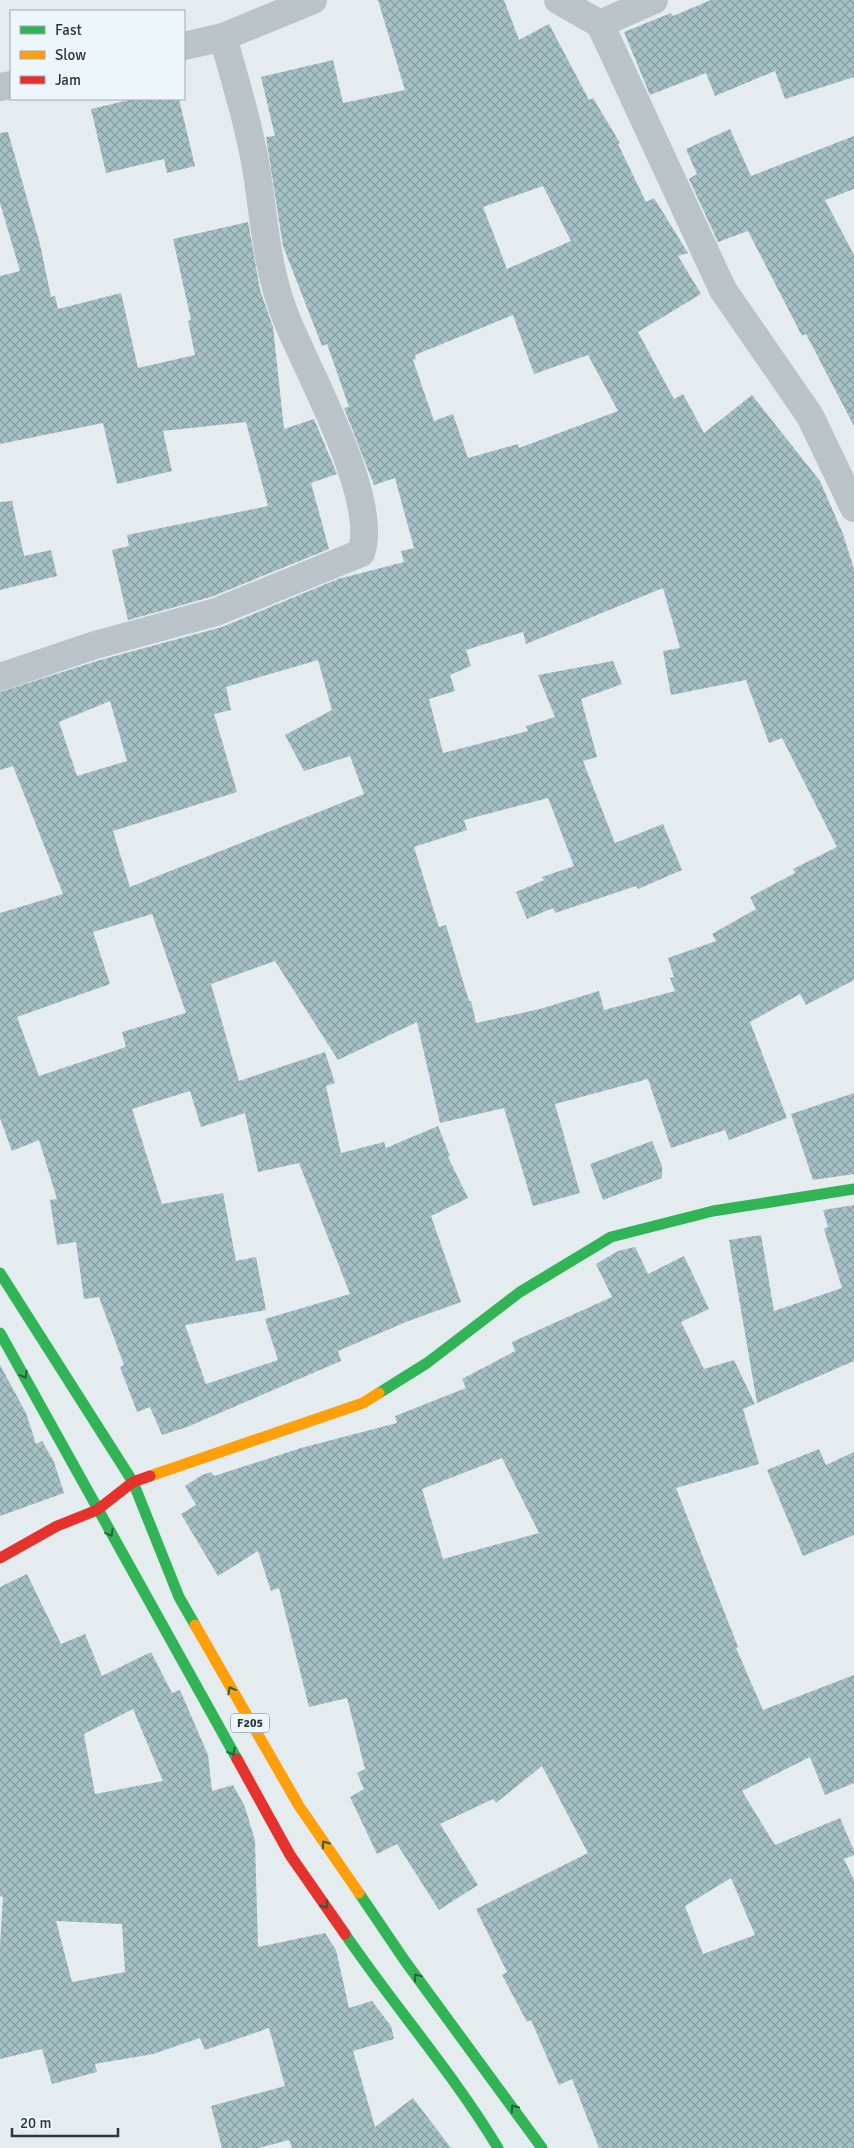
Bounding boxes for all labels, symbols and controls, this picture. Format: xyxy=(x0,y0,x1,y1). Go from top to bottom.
legend xyxy=(10,10,185,100)
text: Fast xyxy=(55,21,82,39)
text: Slow xyxy=(55,46,86,64)
text: Jam xyxy=(55,71,81,89)
one-way arrow xyxy=(17,1370,27,1379)
one-way arrow xyxy=(103,1528,113,1537)
one-way arrow xyxy=(228,1686,238,1695)
road number: F205 xyxy=(231,1714,269,1732)
one-way arrow xyxy=(225,1746,235,1755)
one-way arrow xyxy=(322,1840,331,1850)
one-way arrow xyxy=(319,1900,328,1909)
one-way arrow xyxy=(415,1974,423,1983)
one-way arrow xyxy=(511,2104,520,2114)
scale bar xyxy=(12,2106,119,2138)
text: 20 m xyxy=(20,2114,51,2132)

